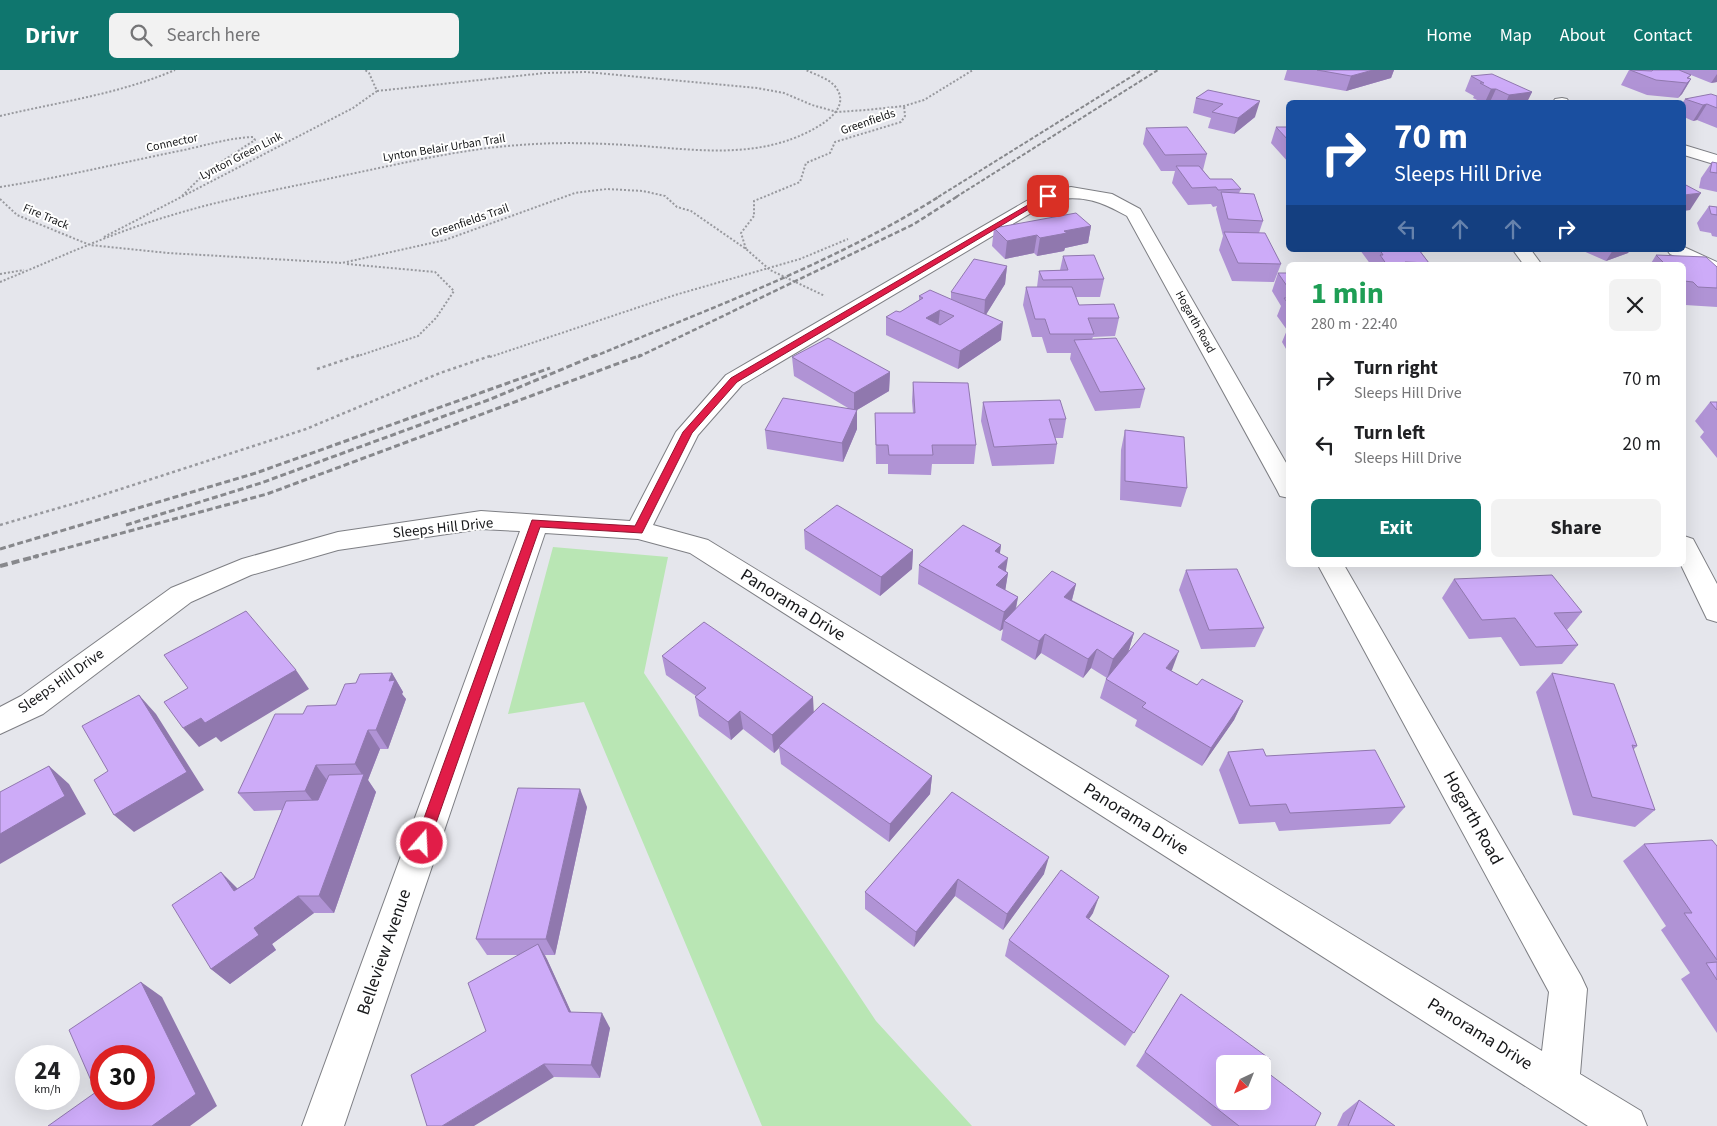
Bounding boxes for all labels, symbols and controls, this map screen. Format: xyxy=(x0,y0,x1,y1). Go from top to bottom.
search box xyxy=(109,13,459,58)
text: Drivr xyxy=(25,18,79,53)
icon: search xyxy=(127,21,155,49)
text: Search here xyxy=(167,22,260,49)
text: Home xyxy=(1426,23,1472,48)
text: Map xyxy=(1500,23,1532,48)
text: About xyxy=(1560,23,1605,48)
text: Contact xyxy=(1633,23,1692,48)
street label: Greenfields xyxy=(838,105,898,139)
text: 70 m xyxy=(1394,112,1468,162)
icon: right xyxy=(1311,120,1376,185)
street label: Lynton Green Link xyxy=(197,128,285,184)
street label: Connector xyxy=(145,129,200,157)
street label: Lynton Belair Urban Trail xyxy=(382,130,506,166)
text: Sleeps Hill Drive xyxy=(1394,158,1542,190)
pin xyxy=(1027,175,1069,217)
icon: arrive xyxy=(1034,182,1062,210)
street label: Fire Track xyxy=(20,200,72,234)
street label: Greenfields Trail xyxy=(429,200,511,242)
icon: left xyxy=(1393,215,1421,243)
icon: ahead xyxy=(1446,215,1474,243)
icon: ahead xyxy=(1499,215,1527,243)
icon: right xyxy=(1552,215,1580,243)
text: 1 min xyxy=(1311,272,1384,315)
button: close xyxy=(1609,279,1661,331)
street label: Hogarth Road xyxy=(1171,288,1219,356)
text: 280 m · 22:40 xyxy=(1311,313,1398,335)
text: Turn right xyxy=(1354,355,1438,382)
icon: right xyxy=(1311,366,1339,394)
text: 70 m xyxy=(1623,366,1661,393)
text: Sleeps Hill Drive xyxy=(1354,382,1462,404)
text: Turn left xyxy=(1354,420,1425,447)
icon: left xyxy=(1311,431,1339,459)
text: 20 m xyxy=(1623,431,1661,458)
text: Sleeps Hill Drive xyxy=(1354,447,1462,469)
button: Exit xyxy=(1311,499,1481,557)
button: Share xyxy=(1491,499,1661,557)
street label: Sleeps Hill Drive xyxy=(392,512,494,544)
street label: Panorama Drive xyxy=(736,563,850,647)
street label: Sleeps Hill Drive xyxy=(14,643,108,719)
street label: Hogarth Road xyxy=(1437,767,1509,869)
street label: Panorama Drive xyxy=(1079,777,1193,861)
position arrow xyxy=(395,816,447,868)
street label: Belleview Avenue xyxy=(351,886,417,1018)
street label: Panorama Drive xyxy=(1423,992,1537,1076)
speed limit sign: 30 xyxy=(90,1045,155,1110)
text: 24 xyxy=(34,1053,61,1089)
north arrow xyxy=(1216,1055,1271,1110)
map controls xyxy=(1216,1055,1271,1110)
text: km/h xyxy=(34,1081,61,1098)

